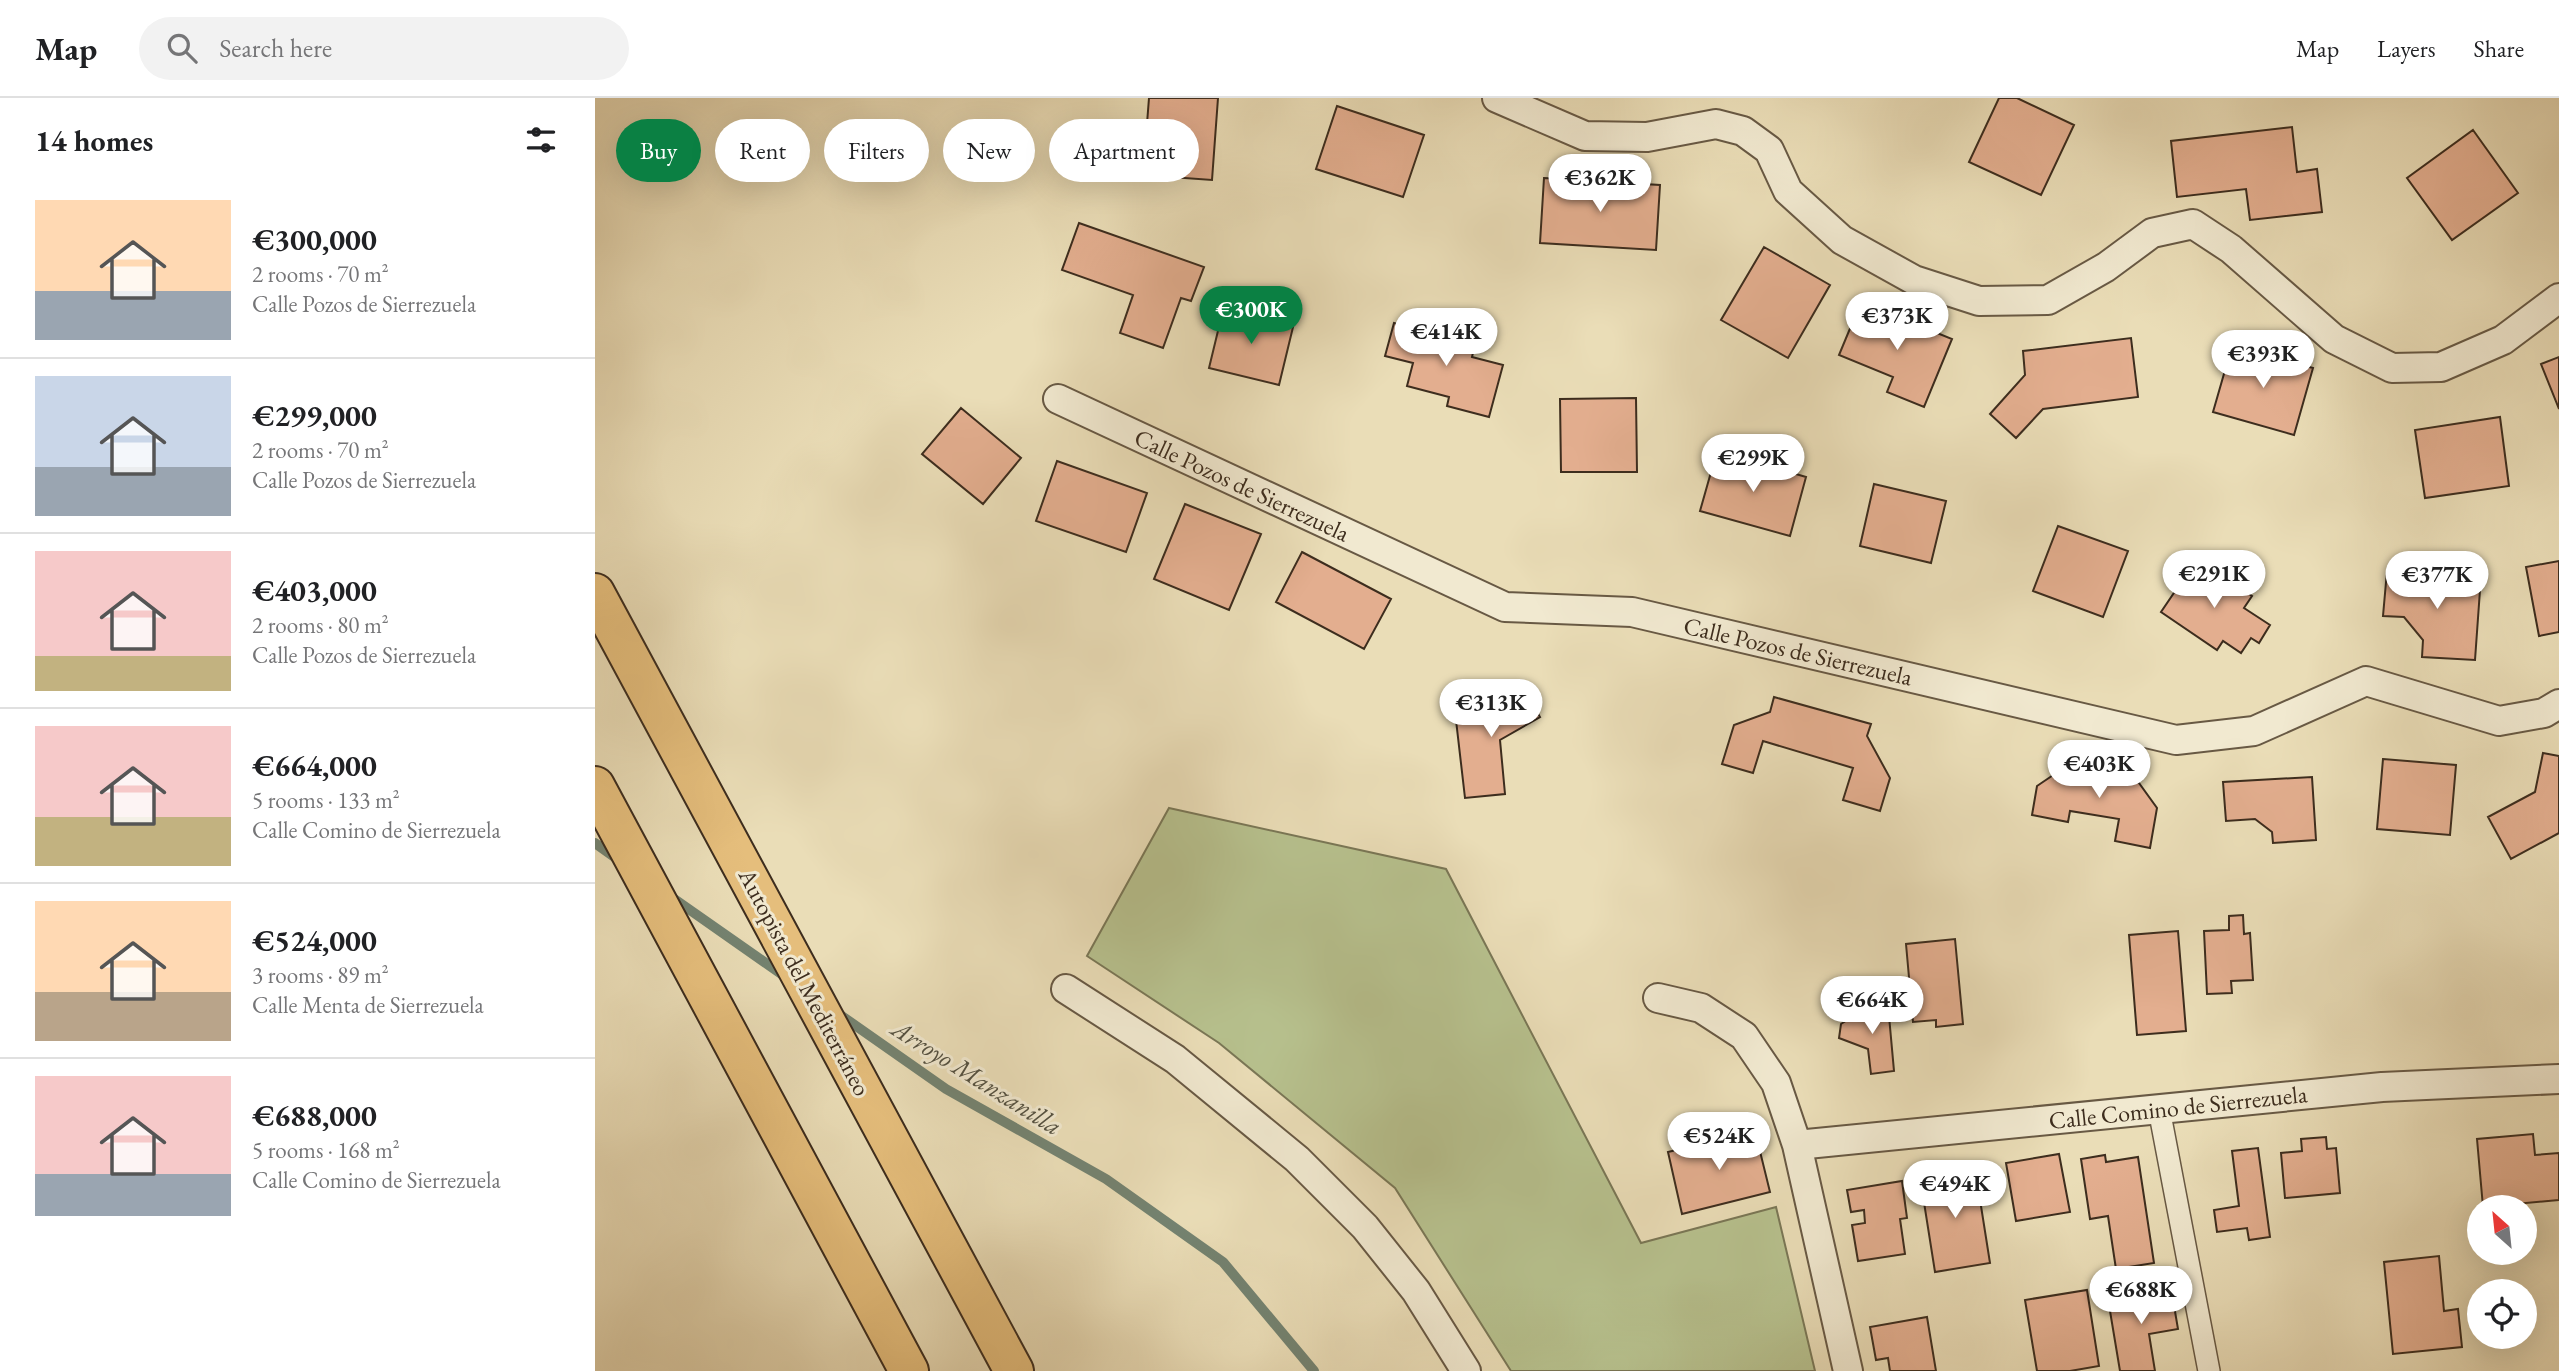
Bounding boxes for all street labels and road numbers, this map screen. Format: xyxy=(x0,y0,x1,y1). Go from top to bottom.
street label: Calle Pozos de Sierrezuela xyxy=(1129,422,1355,549)
street label: Calle Pozos de Sierrezuela xyxy=(1681,610,1916,692)
street label: Autopista del Mediterráneo xyxy=(731,862,878,1101)
street label: Calle Comino de Sierrezuela xyxy=(2047,1078,2309,1136)

